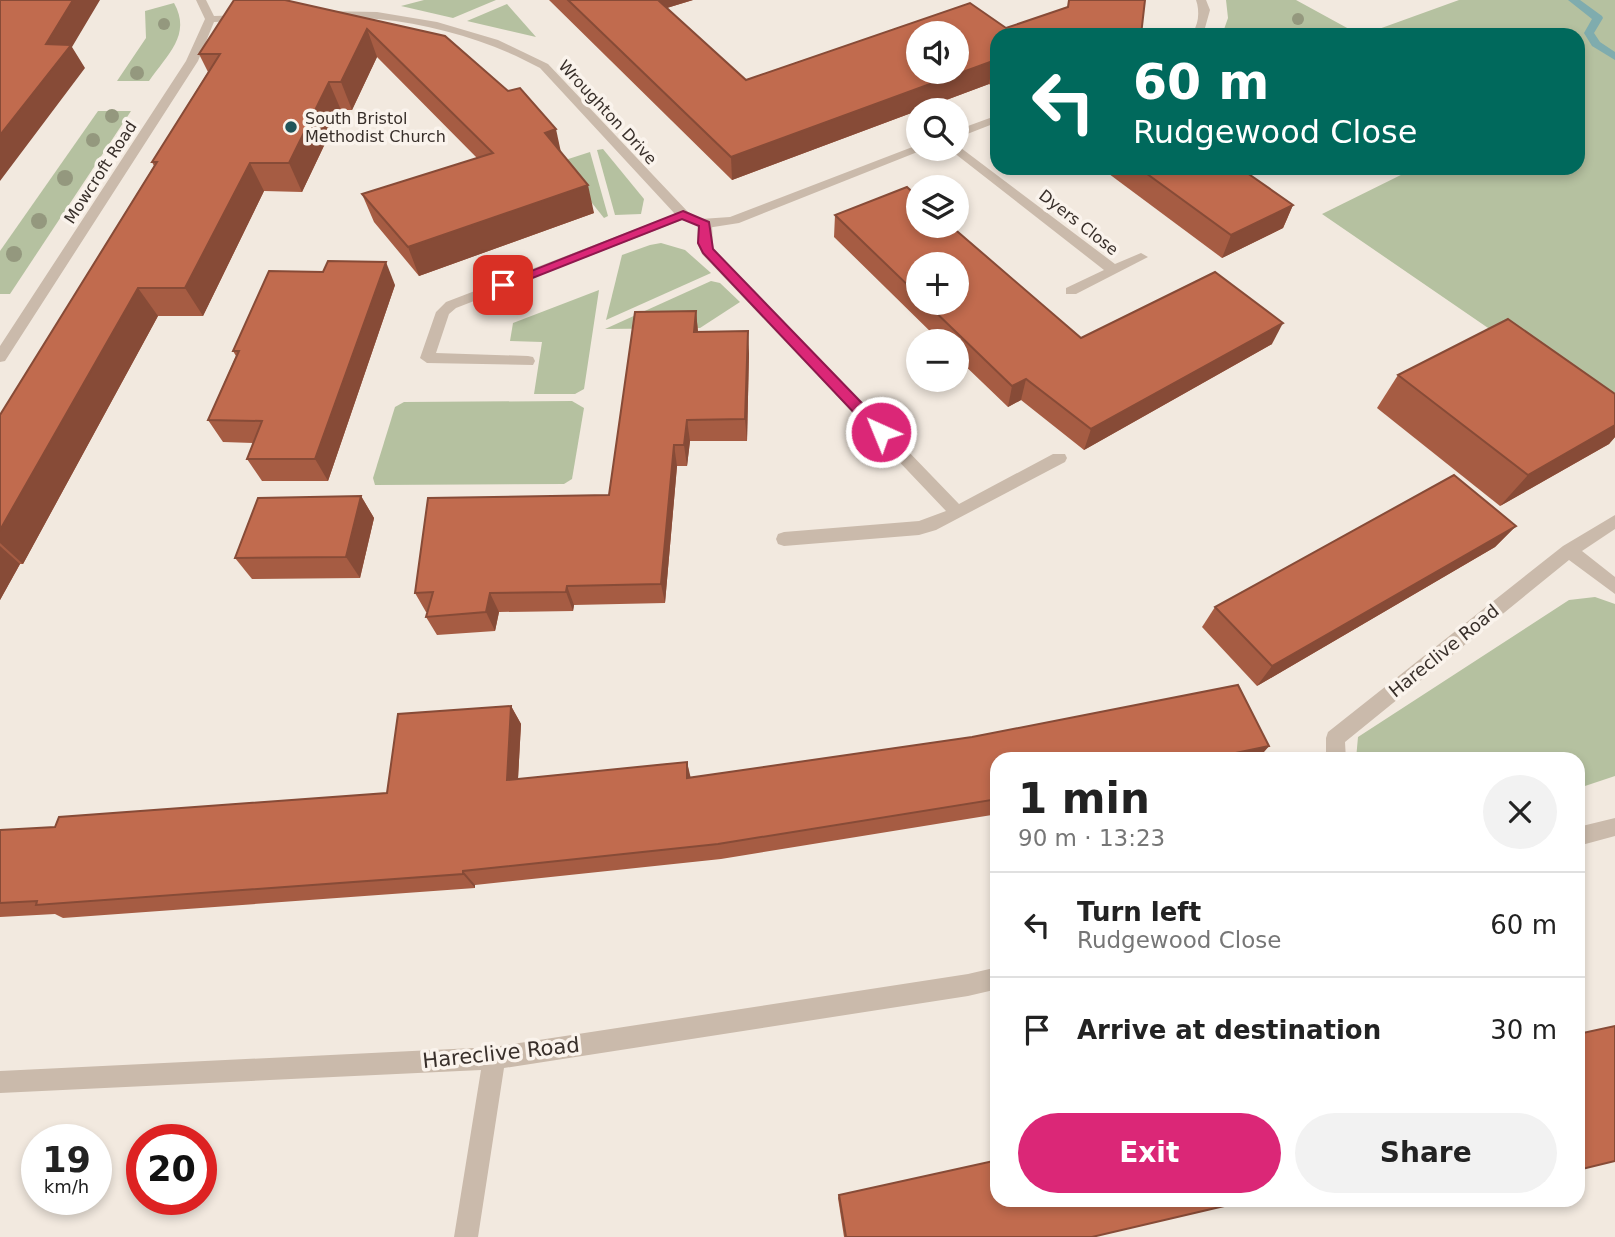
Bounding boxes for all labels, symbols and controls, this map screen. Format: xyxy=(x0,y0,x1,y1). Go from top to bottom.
map controls xyxy=(906,21,969,392)
button: sound xyxy=(906,21,969,84)
text: 60 m xyxy=(1133,54,1269,111)
street label: Wroughton Drive xyxy=(554,56,661,168)
icon: left xyxy=(1018,56,1109,147)
button: search xyxy=(906,98,969,161)
place label: South Bristol Methodist Church xyxy=(305,109,446,146)
text: Rudgewood Close xyxy=(1133,113,1417,151)
street label: Mowcroft Road xyxy=(60,117,141,227)
marker: South Bristol Methodist Church xyxy=(283,119,299,135)
button: layers xyxy=(906,175,969,238)
street label: Dyers Close xyxy=(1035,186,1122,259)
button: + xyxy=(906,252,969,315)
pin xyxy=(473,255,533,315)
icon: arrive xyxy=(484,266,522,304)
button: − xyxy=(906,329,969,392)
position arrow xyxy=(844,395,918,469)
street label: Hareclive Road xyxy=(1385,600,1503,701)
text: 1 min xyxy=(1018,774,1150,823)
button: close xyxy=(1483,775,1557,849)
text: 90 m · 13:23 xyxy=(1018,825,1165,851)
text: Turn left xyxy=(1077,897,1201,927)
icon: left xyxy=(1018,906,1056,944)
text: 60 m xyxy=(1490,910,1557,940)
text: Rudgewood Close xyxy=(1077,927,1281,953)
icon: arrive xyxy=(1018,1011,1056,1049)
text: Arrive at destination xyxy=(1077,1015,1381,1045)
text: 30 m xyxy=(1490,1015,1557,1045)
street label: Hareclive Road xyxy=(421,1033,581,1073)
button: Exit xyxy=(1018,1113,1281,1193)
button: Share xyxy=(1295,1113,1557,1193)
speed limit sign: 20 xyxy=(126,1124,217,1215)
text: 19 xyxy=(42,1140,91,1180)
text: km/h xyxy=(44,1176,89,1197)

